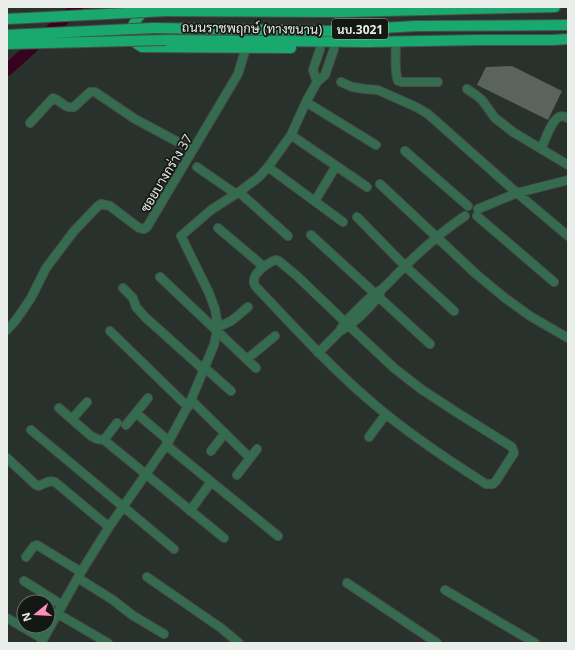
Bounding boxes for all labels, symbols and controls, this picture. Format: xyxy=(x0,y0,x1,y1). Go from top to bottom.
street label: ถนนราชพฤกษ์ (ทางขนาน) xyxy=(182,18,322,38)
road number: นบ.3021 xyxy=(332,19,388,39)
street label: ซอยบางกร่าง 37 xyxy=(136,131,196,215)
north arrow xyxy=(16,594,56,634)
text: N xyxy=(17,611,35,624)

